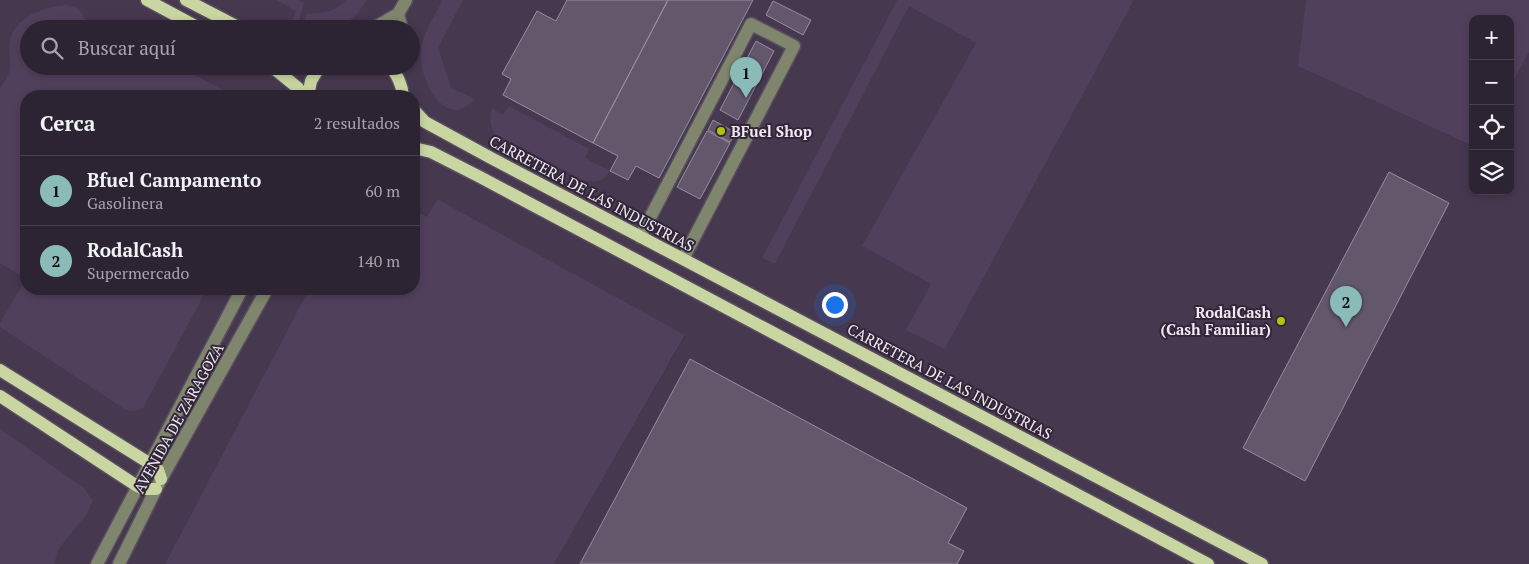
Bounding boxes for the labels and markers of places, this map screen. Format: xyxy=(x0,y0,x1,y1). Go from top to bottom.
pin: 1 xyxy=(730,57,762,98)
place label: BFuel Shop xyxy=(731,121,812,141)
marker: BFuel Shop xyxy=(715,125,727,137)
pin: 2 xyxy=(1330,286,1362,327)
place label: RodalCash (Cash Familiar) xyxy=(1161,302,1271,339)
marker: RodalCash (Cash Familiar) xyxy=(1275,315,1287,327)

